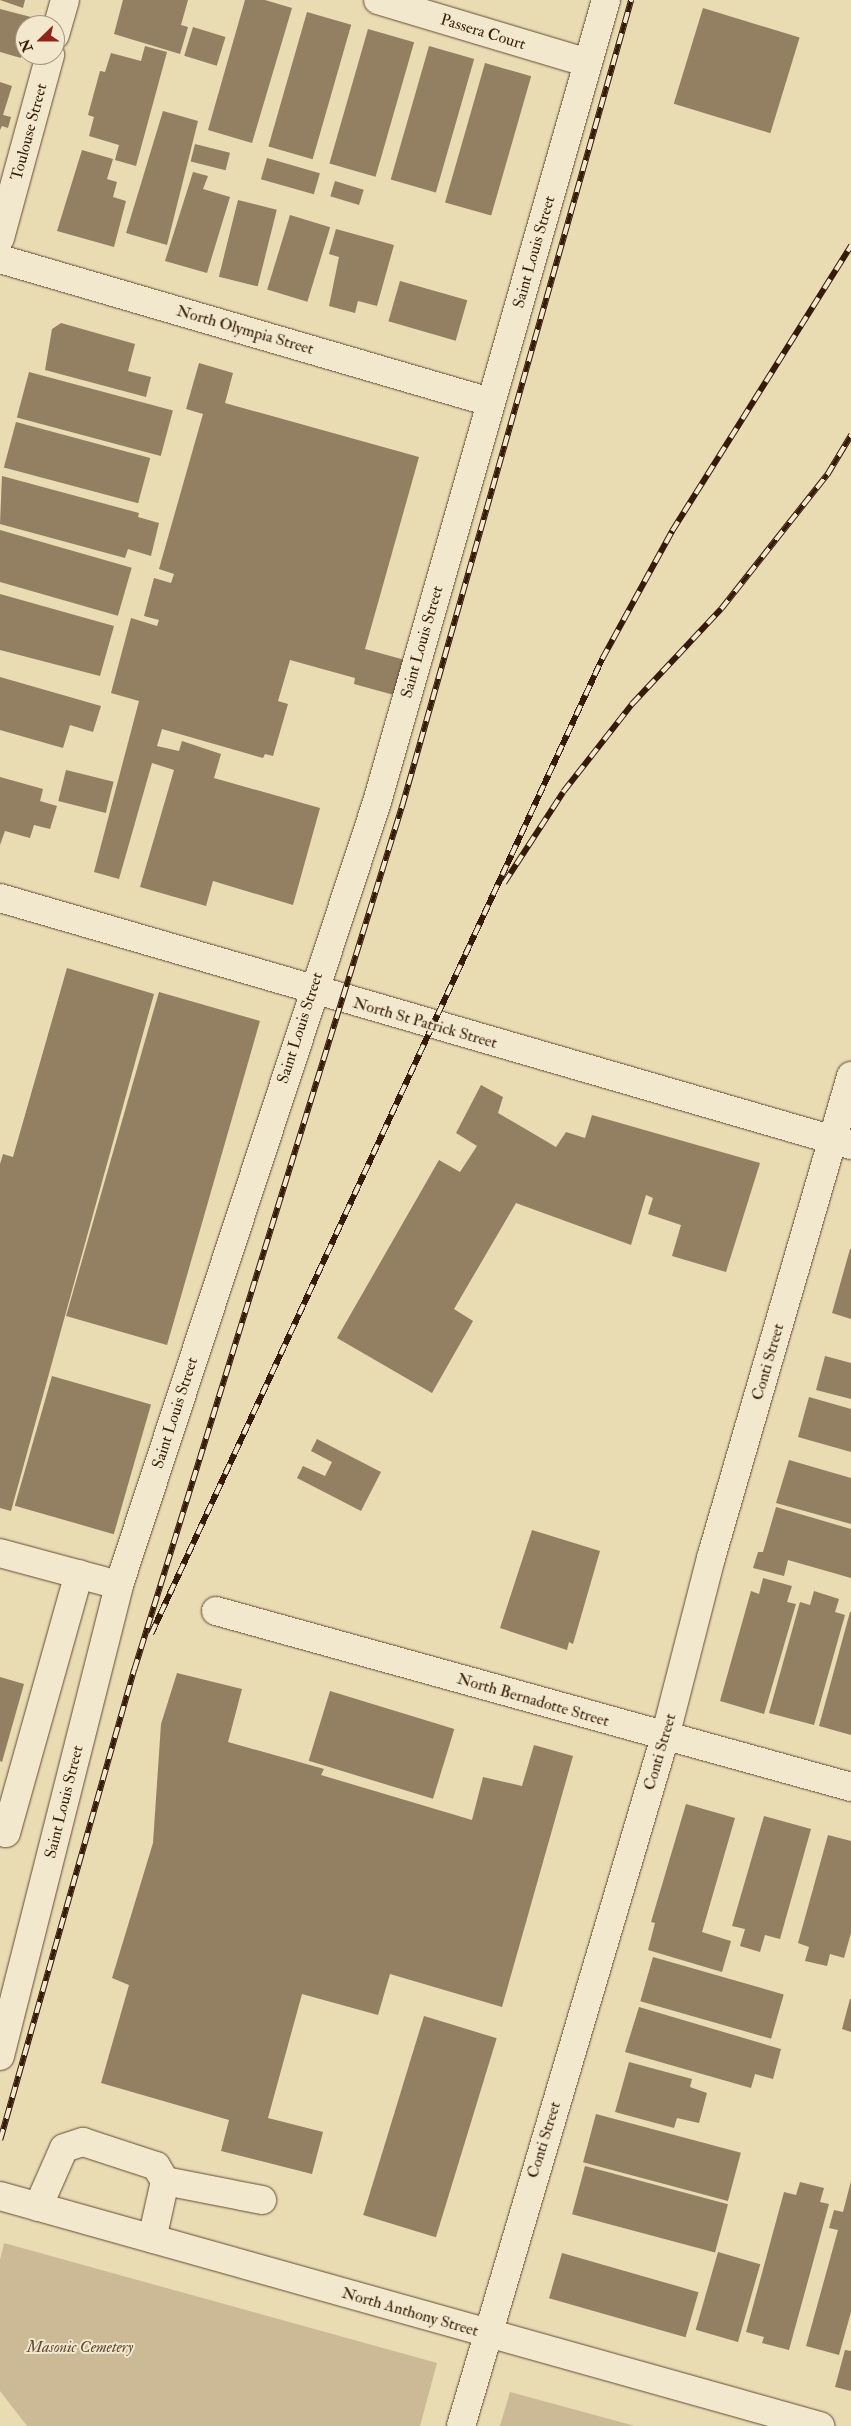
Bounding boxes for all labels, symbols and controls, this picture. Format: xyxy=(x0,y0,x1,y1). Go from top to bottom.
street label: Passera Court xyxy=(438,10,528,54)
north arrow xyxy=(15,15,65,65)
text: N xyxy=(16,36,37,54)
street label: Toulouse Street xyxy=(7,81,51,183)
street label: Saint Louis Street xyxy=(509,194,559,310)
street label: North Olympia Street xyxy=(174,301,316,359)
street label: Saint Louis Street xyxy=(397,584,447,700)
street label: Saint Louis Street xyxy=(273,970,327,1086)
street label: North St Patrick Street xyxy=(351,993,499,1053)
street label: Conti Street xyxy=(748,1321,788,1403)
street label: Saint Louis Street xyxy=(148,1355,202,1471)
street label: North Bernadotte Street xyxy=(455,1669,611,1731)
street label: Conti Street xyxy=(640,1711,680,1793)
street label: Saint Louis Street xyxy=(41,1744,87,1860)
street label: Conti Street xyxy=(523,2099,565,2181)
street label: North Anthony Street xyxy=(339,2283,481,2341)
park label: Masonic Cemetery xyxy=(27,2337,133,2357)

